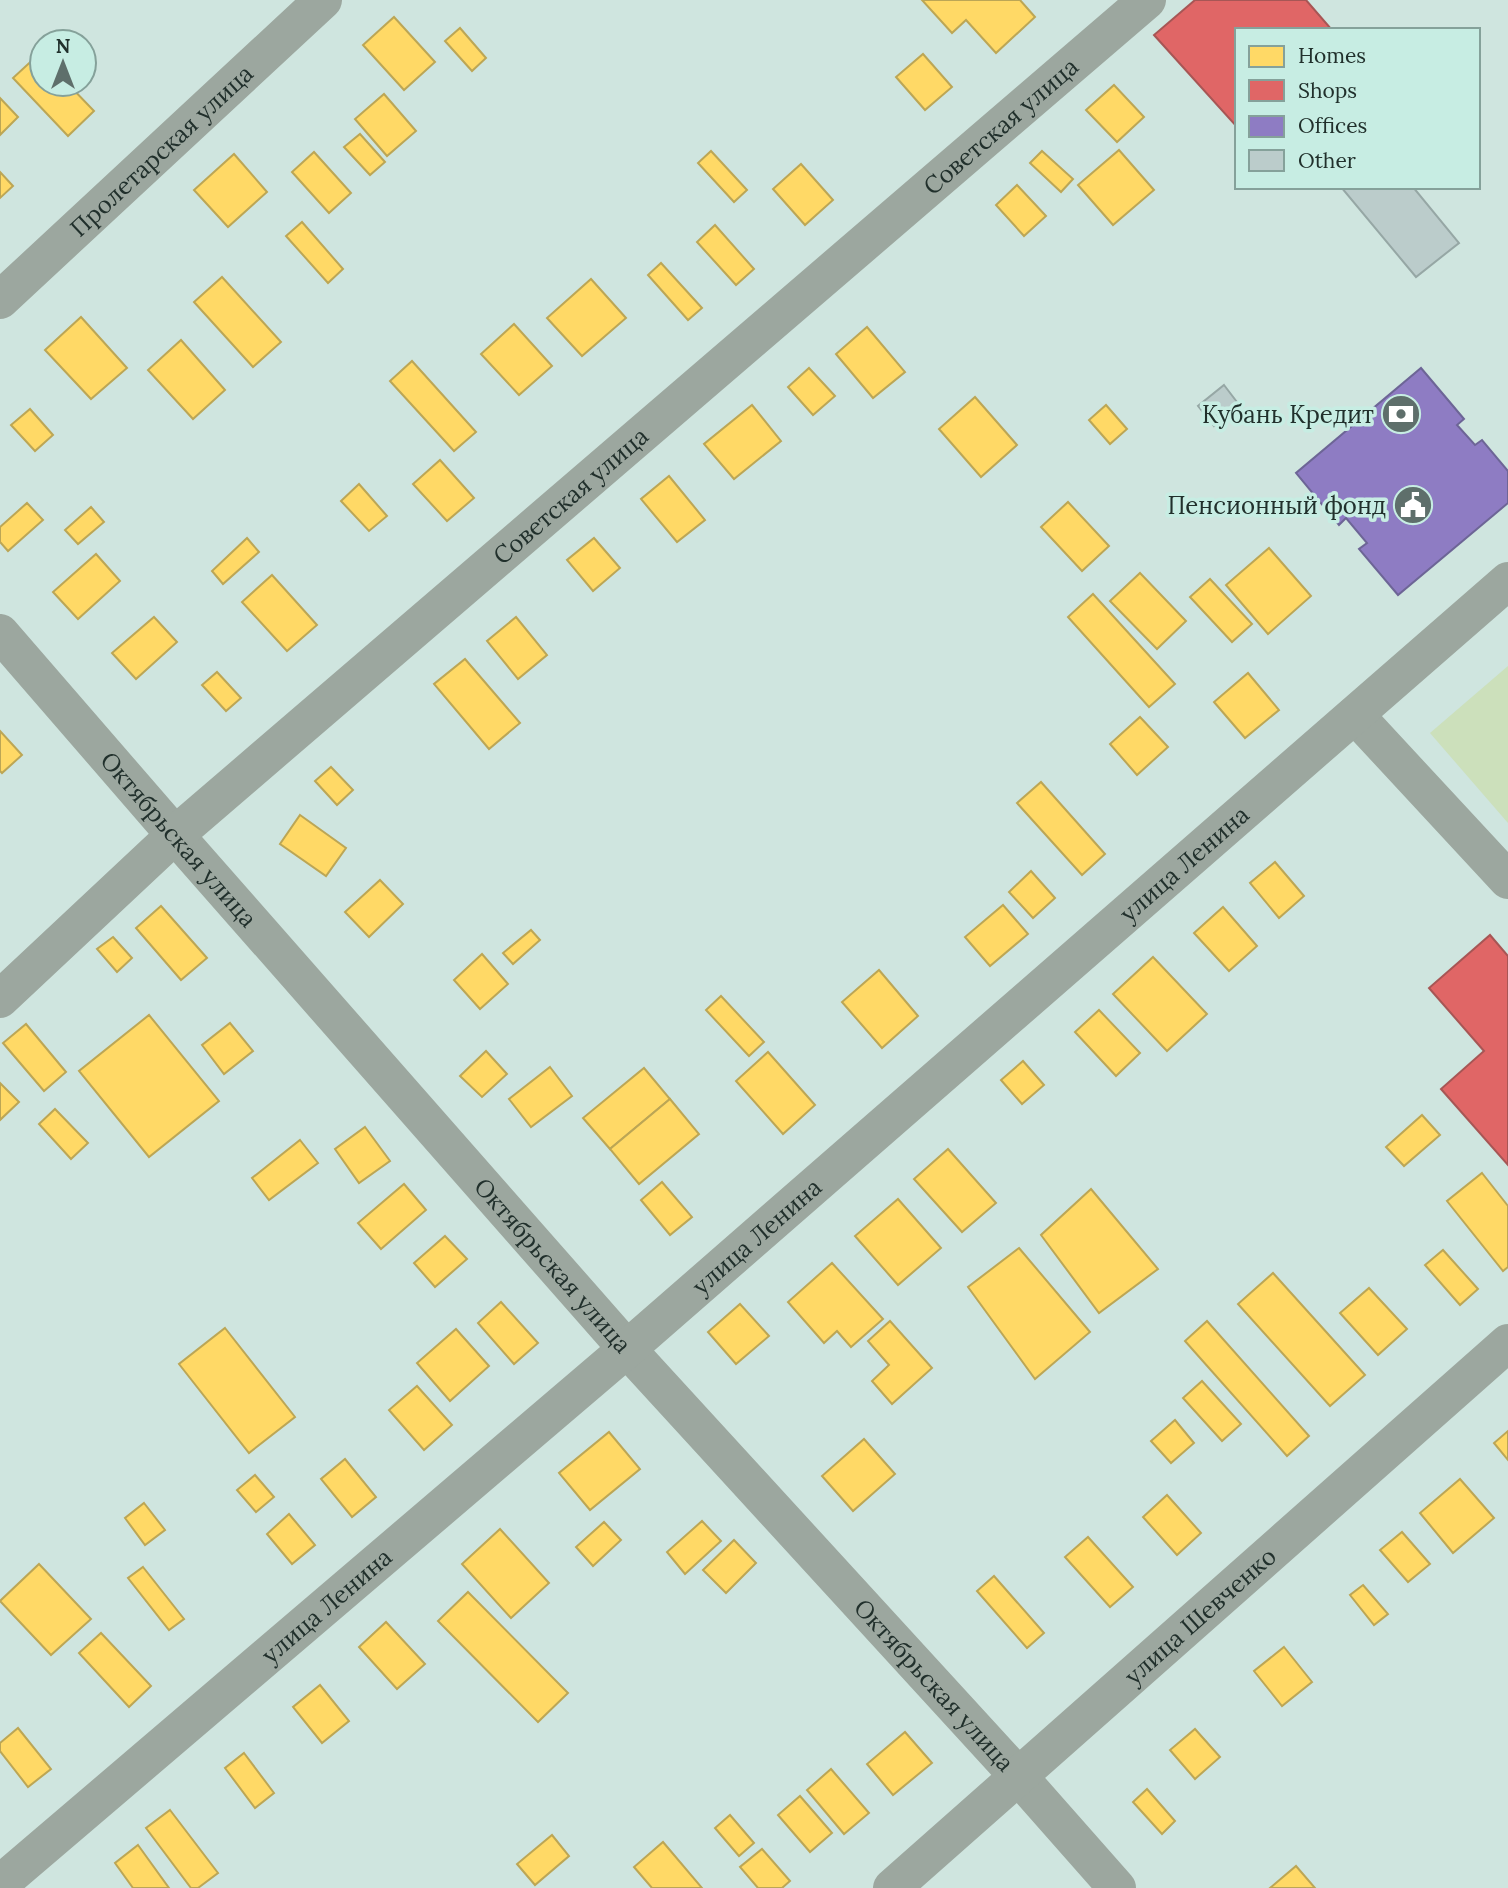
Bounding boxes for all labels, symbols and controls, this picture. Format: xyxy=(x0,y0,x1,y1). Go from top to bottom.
north arrow xyxy=(28,28,98,98)
legend xyxy=(1235,28,1480,189)
text: N xyxy=(56,34,71,58)
text: Homes xyxy=(1298,42,1366,69)
street label: Советская улица xyxy=(916,51,1084,201)
street label: Пролетарская улица xyxy=(63,58,259,243)
text: Shops xyxy=(1298,77,1357,104)
text: Offices xyxy=(1298,112,1367,139)
text: Other xyxy=(1298,147,1356,174)
bank icon: Кубань Кредит xyxy=(1380,393,1422,435)
place label: Кубань Кредит xyxy=(1202,399,1374,430)
street label: Советская улица xyxy=(486,420,654,571)
public building icon: Пенсионный фонд xyxy=(1392,484,1434,526)
place label: Пенсионный фонд xyxy=(1168,490,1386,521)
street label: Октябрьская улица xyxy=(94,745,264,933)
street label: улица Ленина xyxy=(1113,799,1255,928)
street label: Октябрьская улица xyxy=(468,1171,638,1359)
street label: улица Ленина xyxy=(685,1171,828,1301)
street label: улица Шевченко xyxy=(1117,1540,1282,1691)
street label: улица Ленина xyxy=(255,1541,398,1670)
street label: Октябрьская улица xyxy=(848,1592,1021,1777)

